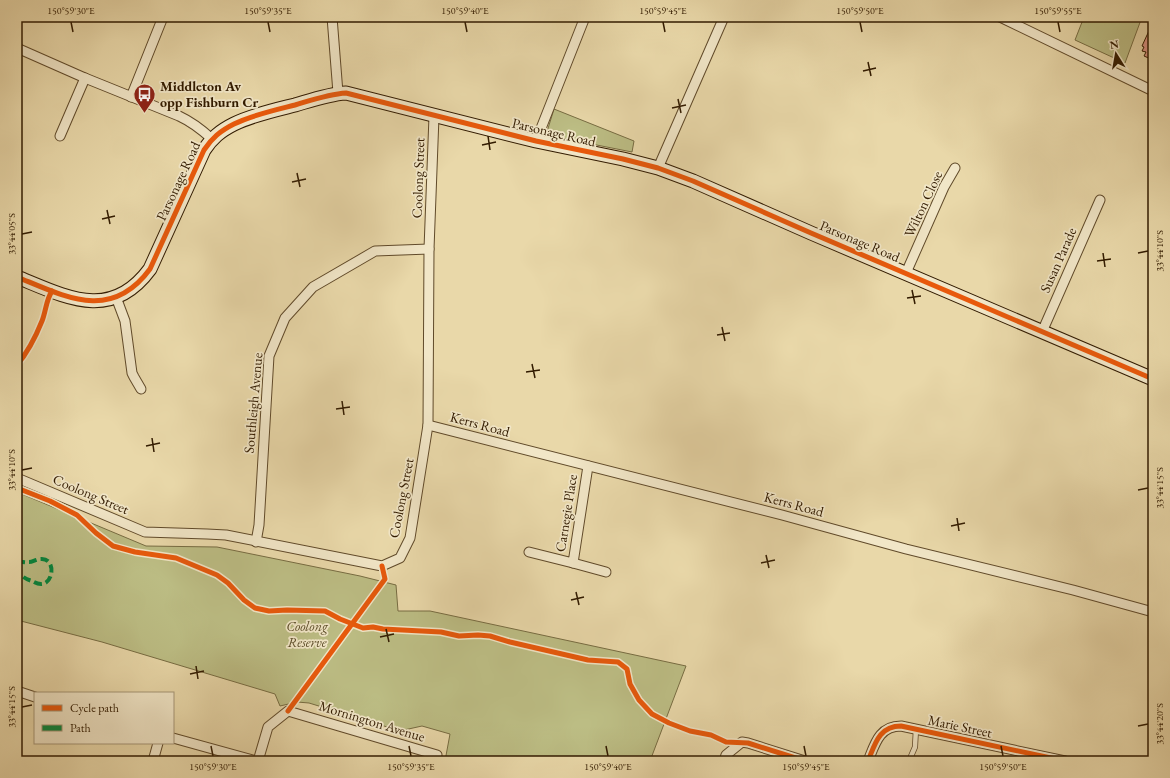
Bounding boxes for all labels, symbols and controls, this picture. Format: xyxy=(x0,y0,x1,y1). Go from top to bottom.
text: 150°59'30"E xyxy=(47,4,95,17)
text: 150°59'35"E xyxy=(244,4,292,17)
text: 150°59'40"E xyxy=(441,4,489,17)
text: 150°59'45"E xyxy=(639,4,687,17)
text: 150°59'50"E xyxy=(836,4,884,17)
text: 150°59'55"E xyxy=(1034,4,1082,17)
north arrow xyxy=(1096,34,1136,74)
text: N xyxy=(1108,36,1120,52)
place label: Middleton Av opp Fishburn Cr xyxy=(160,77,259,111)
bus stop icon: Middleton Av opp Fishburn Cr xyxy=(131,81,157,114)
street label: Parsonage Road xyxy=(510,114,599,151)
street label: Coolong Street xyxy=(408,137,428,219)
street label: Parsonage Road xyxy=(152,138,205,223)
street label: Wilton Close xyxy=(900,168,946,240)
text: 33°44'05"S xyxy=(5,213,18,255)
street label: Parsonage Road xyxy=(817,216,904,266)
street label: Susan Parade xyxy=(1036,224,1081,295)
text: 33°44'10"S xyxy=(1153,230,1166,272)
street label: Southleigh Avenue xyxy=(240,351,266,454)
street label: Kerrs Road xyxy=(448,407,513,441)
text: 33°44'10"S xyxy=(5,449,18,491)
street label: Coolong Street xyxy=(384,456,418,539)
text: 33°44'15"S xyxy=(1153,467,1166,509)
street label: Coolong Street xyxy=(50,470,132,518)
street label: Carnegie Place xyxy=(551,472,581,553)
street label: Kerrs Road xyxy=(762,487,827,521)
park label: Coolong Reserve xyxy=(286,617,329,651)
text: 33°44'15"S xyxy=(5,686,18,728)
legend xyxy=(34,692,174,744)
street label: Mornington Avenue xyxy=(317,696,428,746)
text: Cycle path xyxy=(70,700,119,716)
text: 33°44'20"S xyxy=(1153,703,1166,745)
street label: Marie Street xyxy=(926,710,994,742)
text: Path xyxy=(70,720,91,736)
text: 150°59'30"E xyxy=(189,760,237,773)
text: 150°59'35"E xyxy=(387,760,435,773)
text: 150°59'40"E xyxy=(584,760,632,773)
text: 150°59'45"E xyxy=(782,760,830,773)
text: 150°59'50"E xyxy=(979,760,1027,773)

